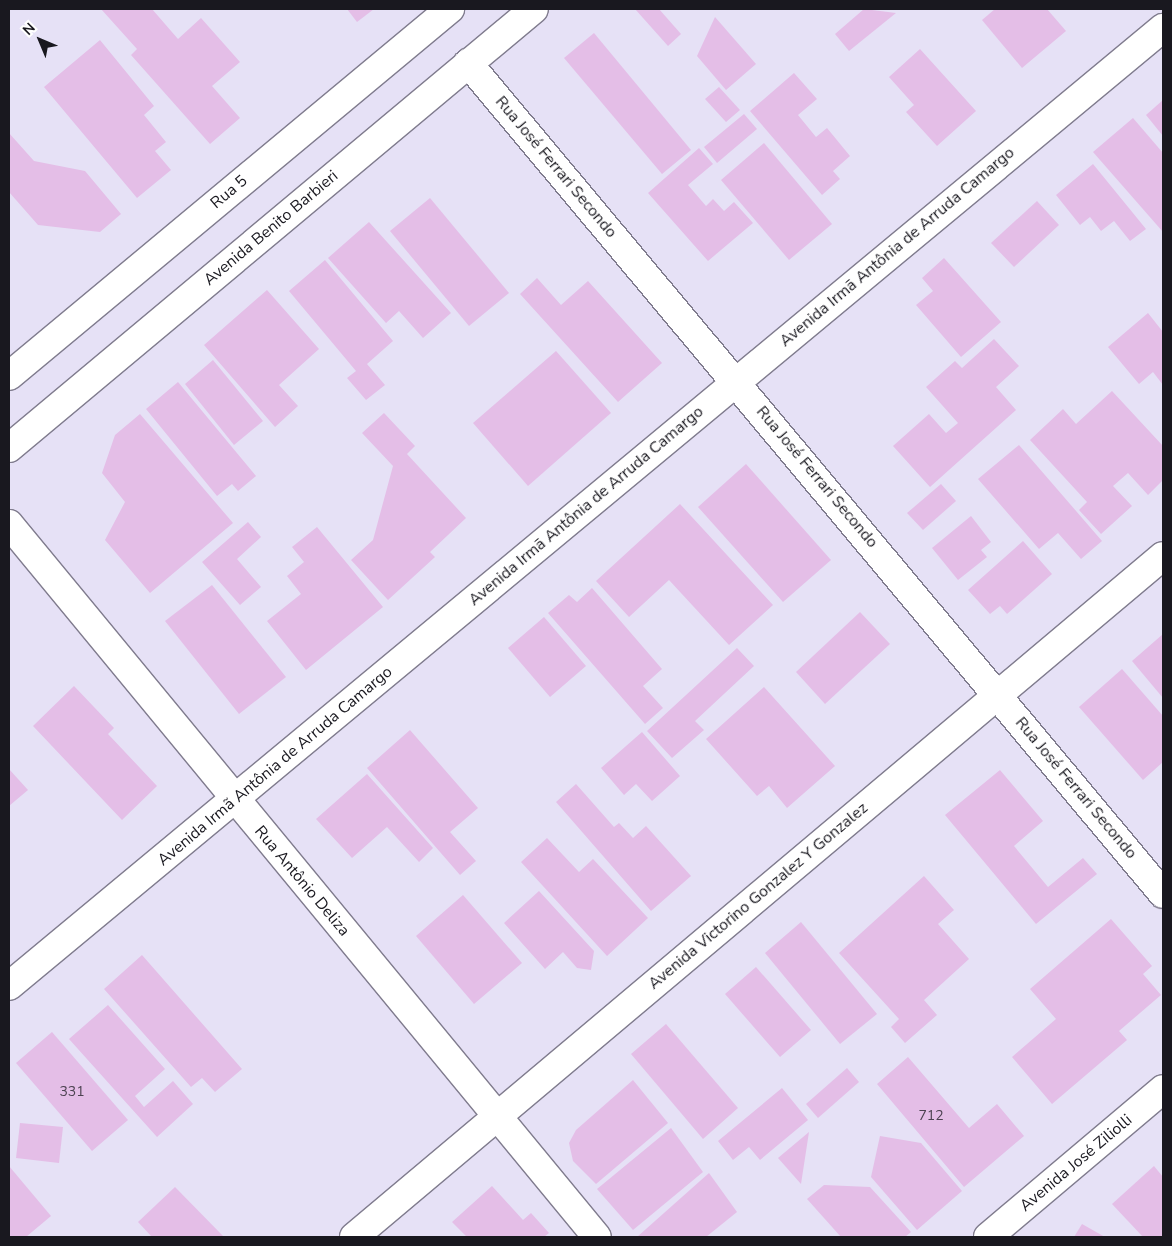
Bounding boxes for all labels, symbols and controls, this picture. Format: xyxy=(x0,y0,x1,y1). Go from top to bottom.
north arrow xyxy=(15,15,65,65)
text: N xyxy=(19,19,39,39)
street label: Rua José Ferrari Secondo xyxy=(491,92,621,242)
street label: Avenida Irmã Antônia de Arruda Camargo xyxy=(776,143,1018,351)
street label: Avenida Benito Barbieri xyxy=(200,166,342,290)
street label: Rua 5 xyxy=(207,171,251,213)
street label: Avenida Irmã Antônia de Arruda Camargo xyxy=(465,402,707,610)
street label: Rua José Ferrari Secondo xyxy=(752,402,882,552)
street label: Avenida Irmã Antônia de Arruda Camargo xyxy=(154,662,396,870)
street label: Rua José Ferrari Secondo xyxy=(1011,713,1141,863)
street label: Avenida Victorino Gonzalez Y Gonzalez xyxy=(644,799,872,993)
street label: Rua Antônio Deliza xyxy=(250,822,354,940)
house number: 331 xyxy=(59,1084,85,1100)
house number: 712 xyxy=(918,1108,944,1124)
street label: Avenida José Ziliolli xyxy=(1016,1110,1136,1216)

